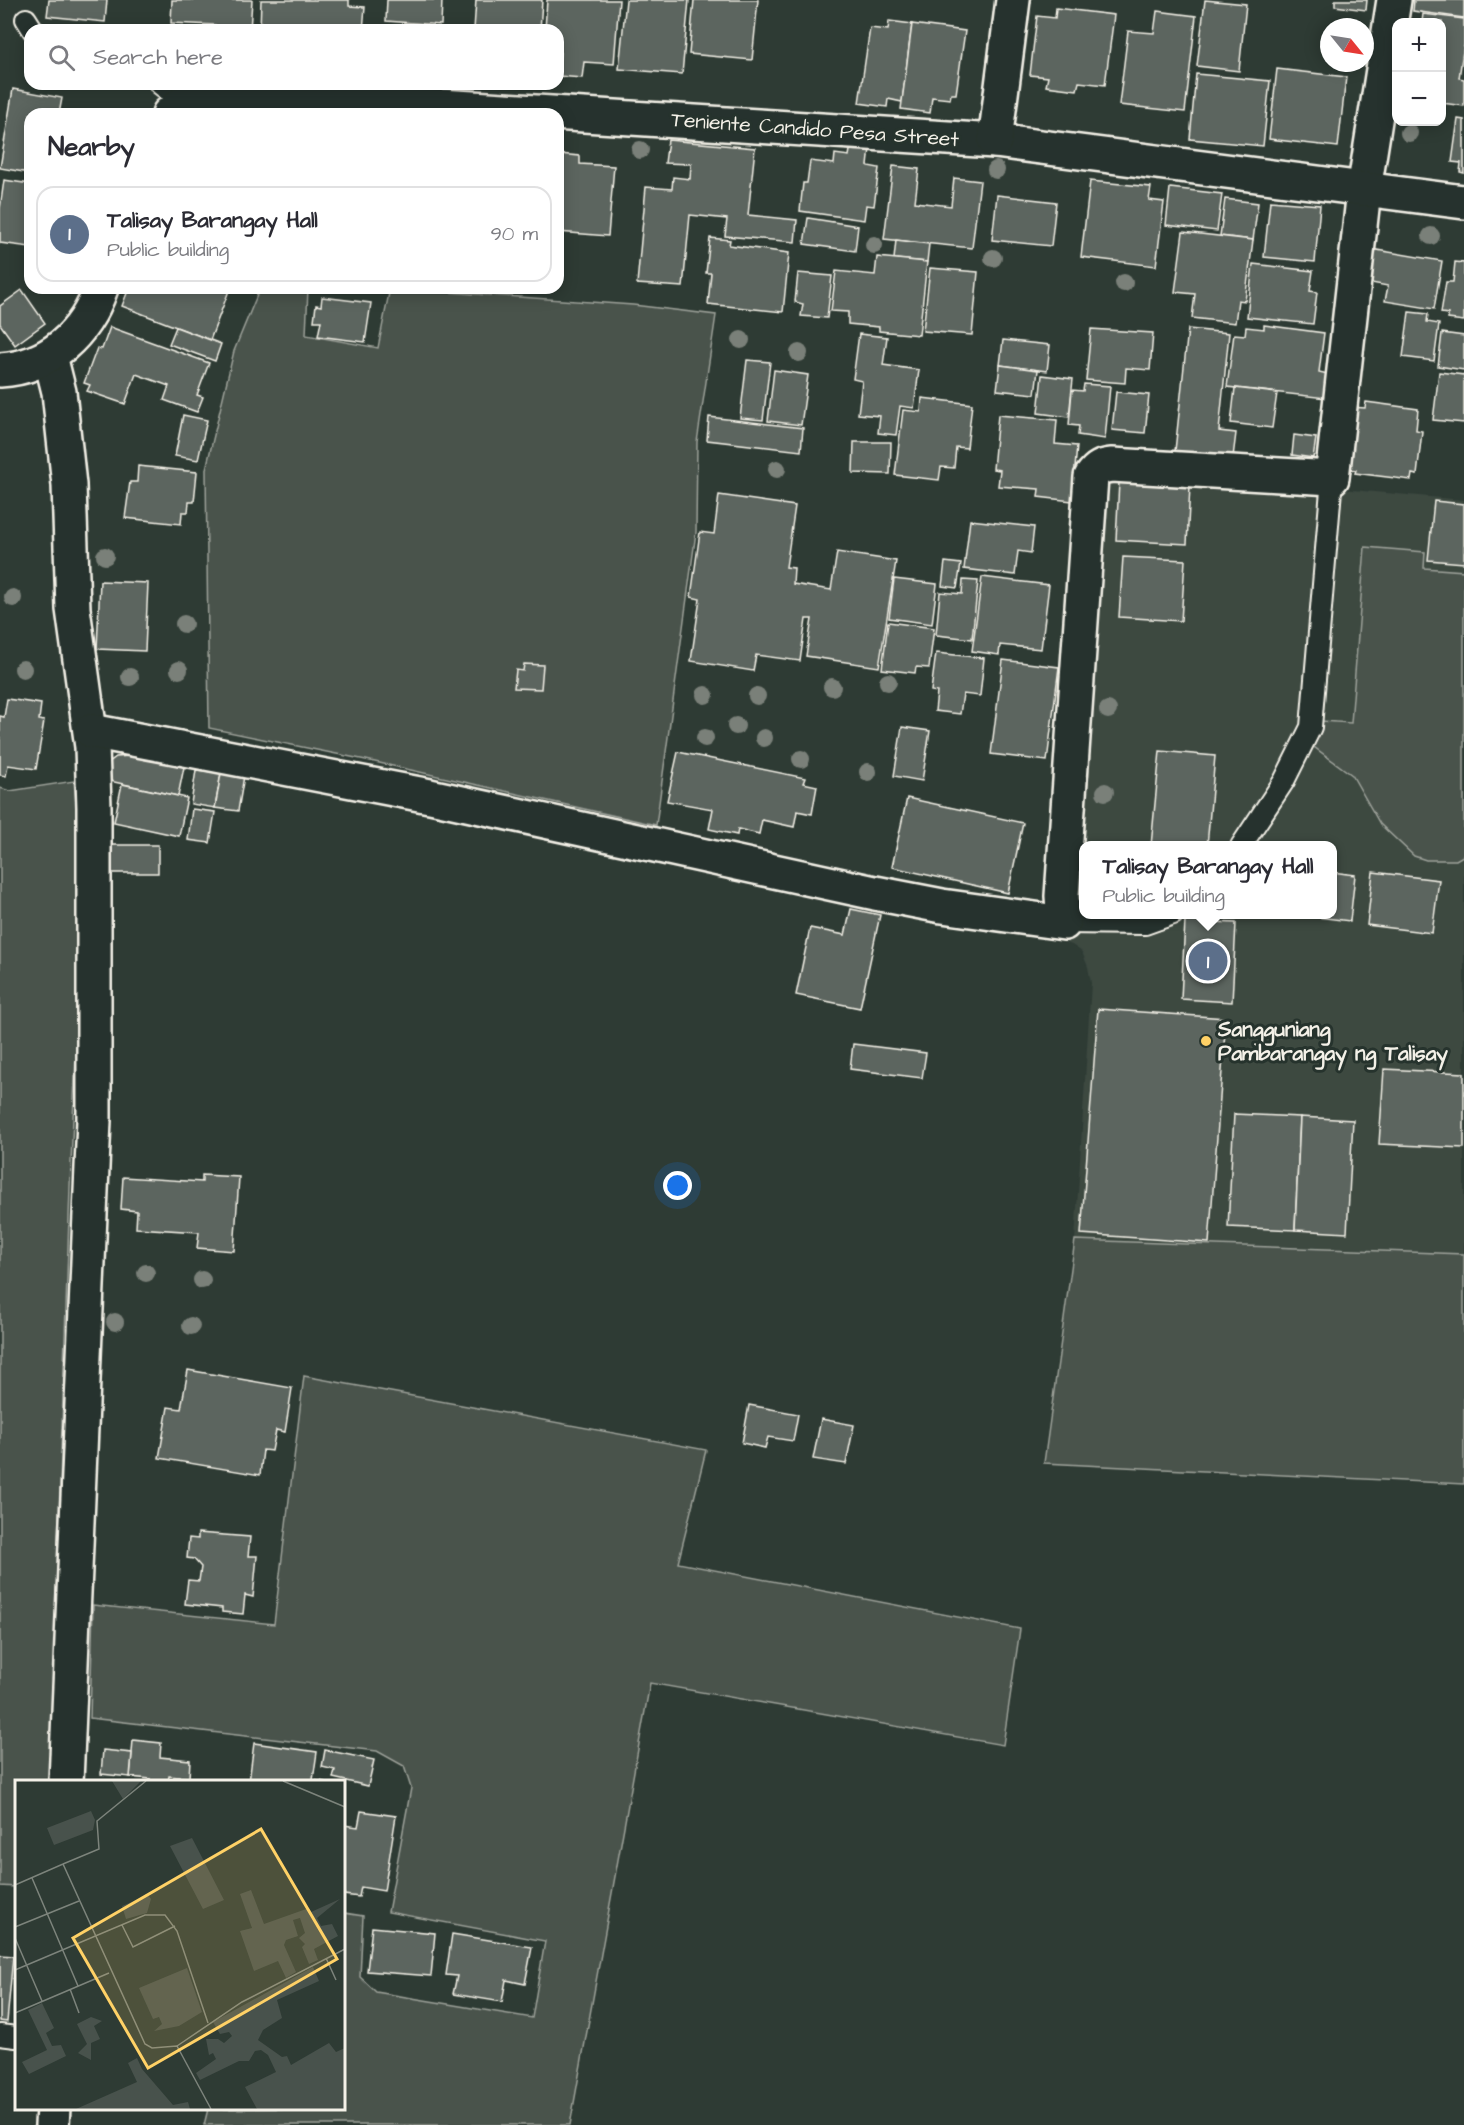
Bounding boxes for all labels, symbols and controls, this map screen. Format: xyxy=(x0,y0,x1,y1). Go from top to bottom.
north arrow xyxy=(1320,18,1374,72)
map controls xyxy=(1392,18,1446,126)
button: + xyxy=(1392,18,1446,72)
search box xyxy=(24,24,564,90)
icon: search xyxy=(45,41,78,74)
text: Search here xyxy=(93,42,223,73)
button: − xyxy=(1392,72,1446,126)
street label: Teniente Candido Pesa Street xyxy=(670,105,960,154)
text: Nearby xyxy=(48,129,135,165)
text: Talisay Barangay Hall xyxy=(107,205,318,236)
text: 1 xyxy=(68,220,71,248)
text: 90 m xyxy=(490,220,538,248)
text: Public building xyxy=(107,236,229,264)
popup xyxy=(1079,841,1337,919)
text: Talisay Barangay Hall xyxy=(1103,851,1313,882)
text: Public building xyxy=(1103,882,1225,910)
pin: 1 xyxy=(1188,938,1228,984)
place label: Sangguniang Pambarangay ng Talisay xyxy=(1217,1015,1448,1071)
marker: Sangguniang Pambarangay ng Talisay xyxy=(1199,1034,1213,1048)
your location xyxy=(663,1171,692,1200)
inset map xyxy=(15,1780,345,2110)

